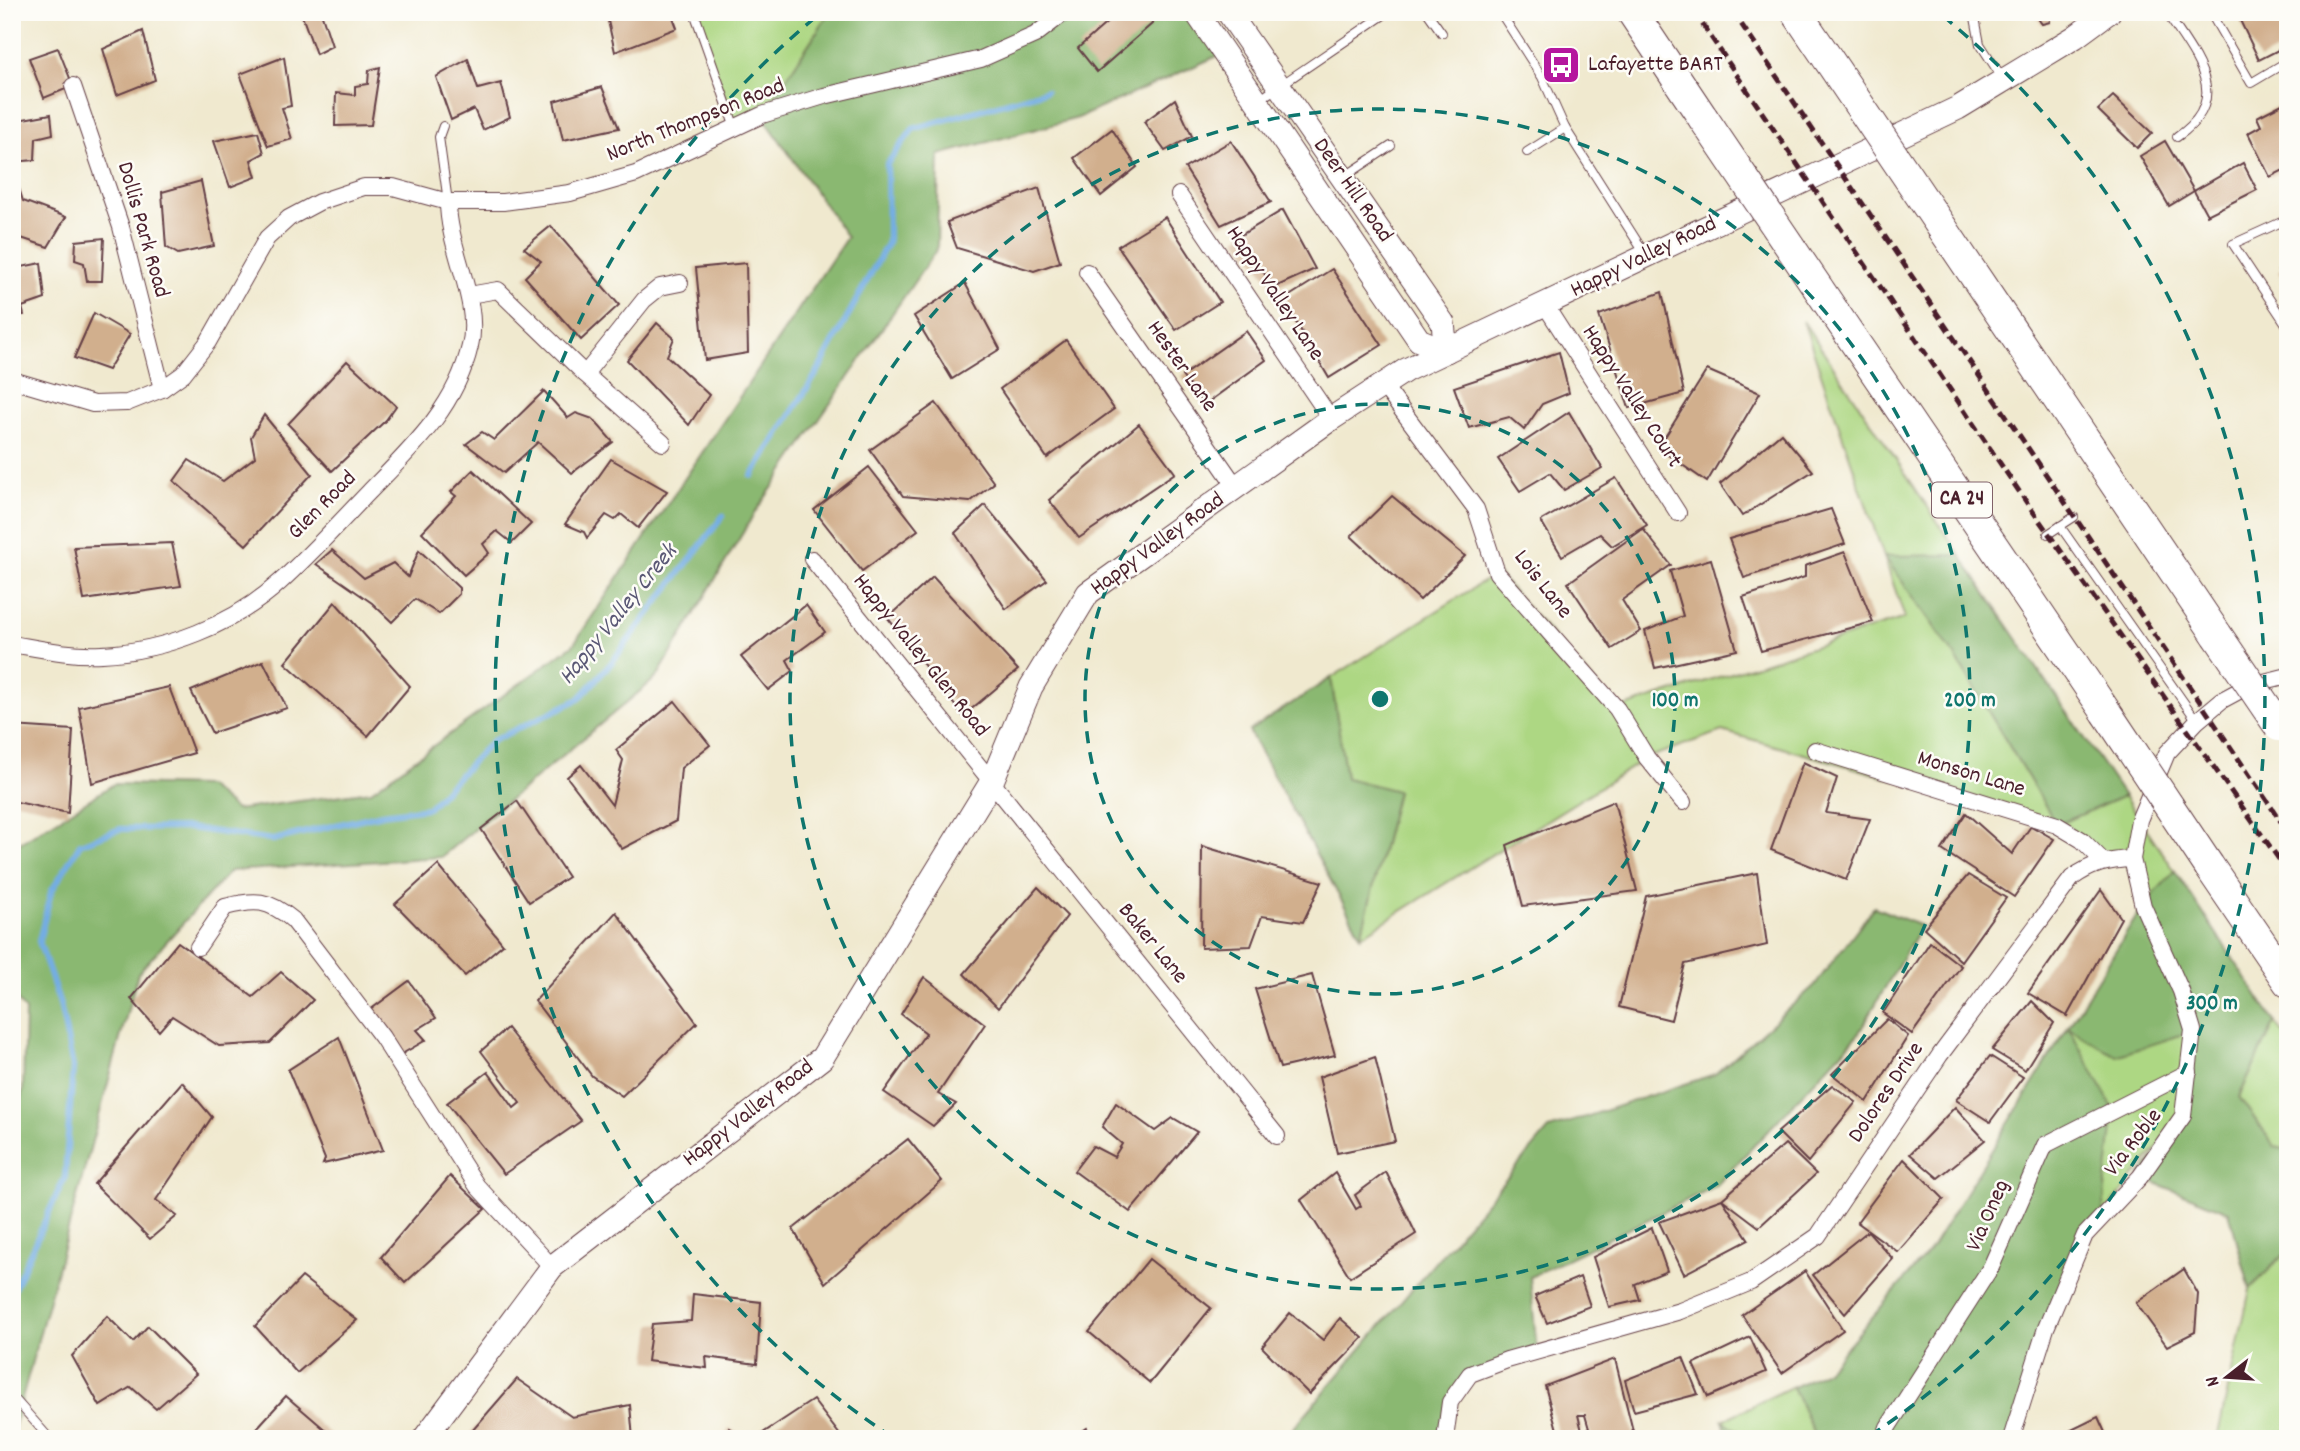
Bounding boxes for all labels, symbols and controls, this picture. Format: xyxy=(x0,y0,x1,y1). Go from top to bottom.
bus stop icon: Lafayette BART xyxy=(1540,44,1582,86)
place label: Lafayette BART xyxy=(1588,49,1723,82)
street label: North Thompson Road xyxy=(602,70,790,172)
street label: Deer Hill Road xyxy=(1304,132,1400,250)
street label: Dollis Park Road xyxy=(107,158,177,302)
street label: Happy Valley Road xyxy=(1565,208,1723,308)
street label: Happy Valley Lane xyxy=(1216,220,1332,368)
street label: Hester Lane xyxy=(1137,315,1225,419)
street label: Happy Valley Court xyxy=(1572,319,1690,475)
street label: Glen Road xyxy=(281,464,365,548)
road number: CA 24 xyxy=(1932,482,1992,518)
street label: Happy Valley Road xyxy=(1084,485,1232,605)
water label: Happy Valley Creek xyxy=(551,536,688,693)
street label: Lois Lane xyxy=(1504,543,1580,627)
street label: Happy Valley Glen Road xyxy=(844,567,996,745)
centre of rings xyxy=(1368,687,1392,711)
text: 100 m xyxy=(1652,687,1698,717)
text: 200 m xyxy=(1944,687,1996,717)
street label: Monson Lane xyxy=(1913,743,2029,807)
street label: Baker Lane xyxy=(1109,896,1195,992)
text: 300 m xyxy=(2186,990,2238,1020)
street label: Dolores Drive xyxy=(1841,1036,1933,1150)
street label: Happy Valley Road xyxy=(676,1052,822,1176)
street label: Via Roble xyxy=(2097,1102,2171,1184)
street label: Via Oneg xyxy=(1959,1175,2019,1257)
north arrow xyxy=(2192,1342,2262,1412)
text: N xyxy=(2200,1373,2228,1389)

